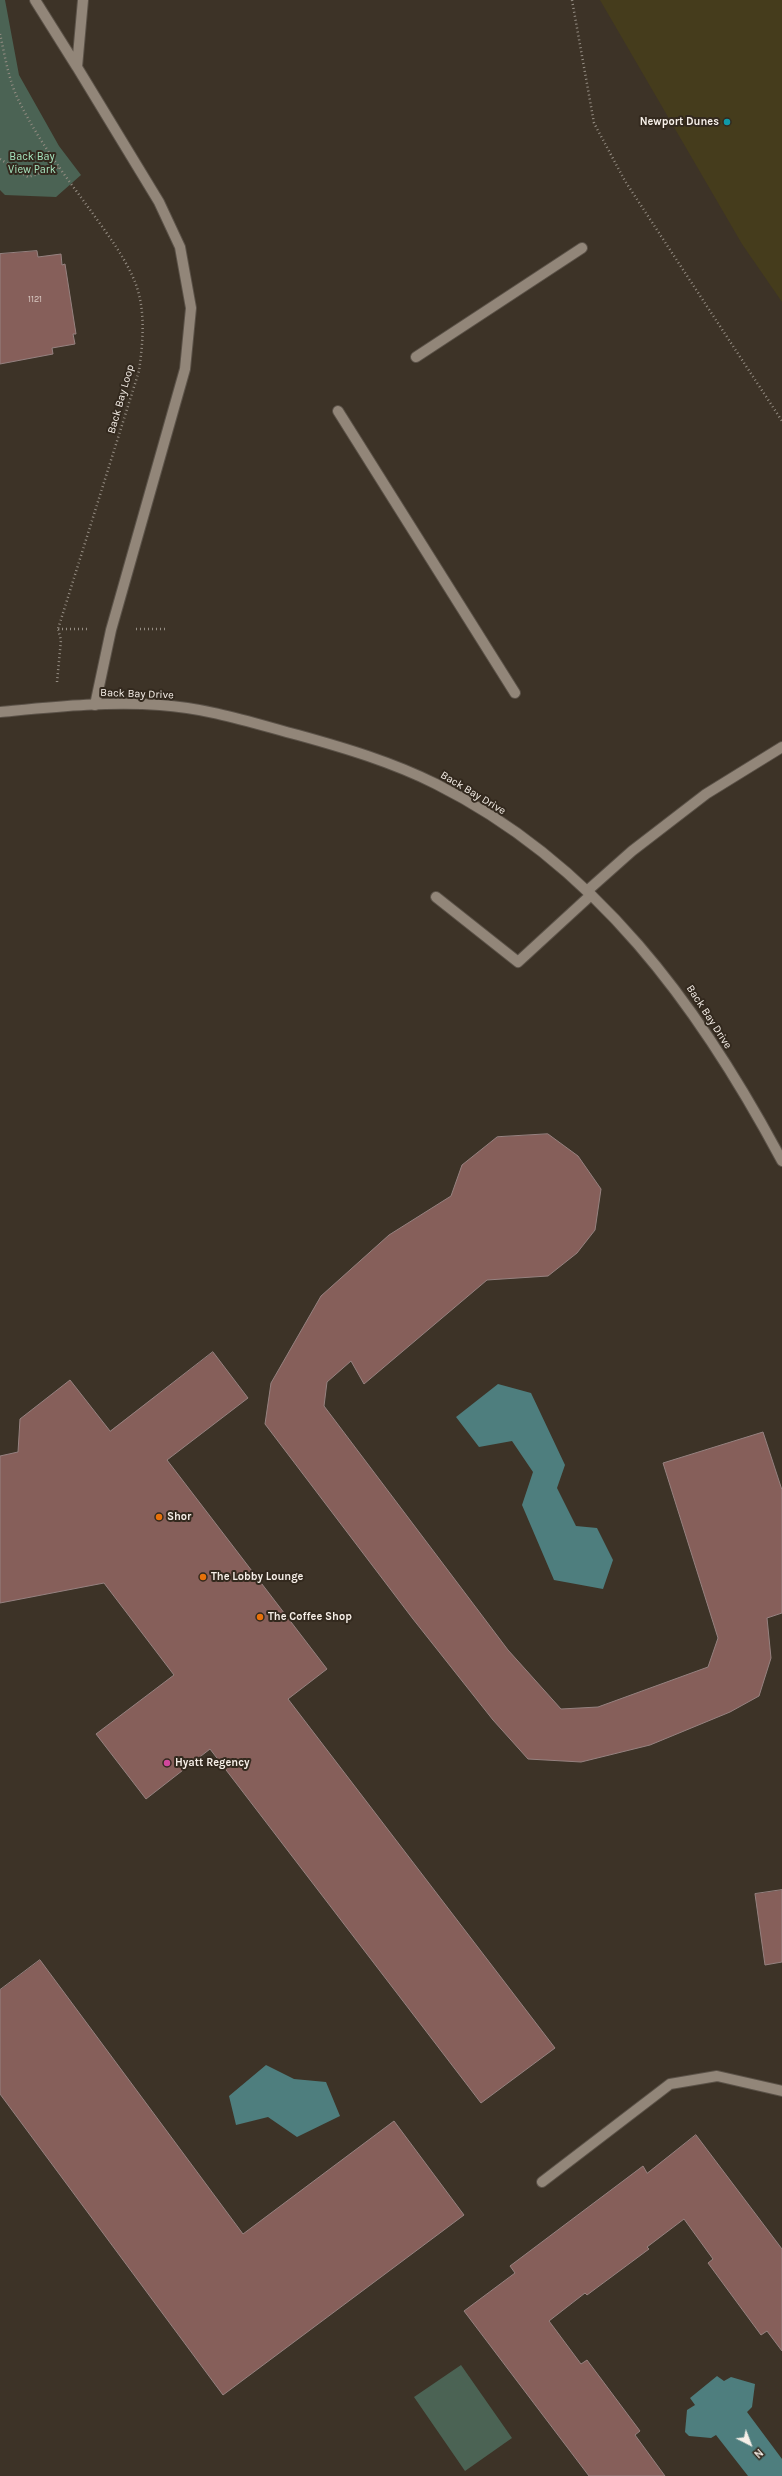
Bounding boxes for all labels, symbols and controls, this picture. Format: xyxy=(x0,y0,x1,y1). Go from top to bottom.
place label: Newport Dunes xyxy=(640,115,719,129)
marker: Newport Dunes xyxy=(722,117,732,127)
park label: Back Bay View Park xyxy=(8,150,56,176)
house number: 1121 xyxy=(28,294,42,304)
street label: Back Bay Loop xyxy=(105,363,137,435)
street label: Back Bay Drive xyxy=(100,686,174,702)
street label: Back Bay Drive xyxy=(438,768,508,818)
street label: Back Bay Drive xyxy=(683,983,735,1051)
place label: Shor xyxy=(167,1510,191,1524)
marker: Shor xyxy=(154,1512,164,1522)
place label: The Lobby Lounge xyxy=(211,1570,303,1584)
marker: The Lobby Lounge xyxy=(198,1572,208,1582)
place label: The Coffee Shop xyxy=(268,1610,352,1624)
marker: The Coffee Shop xyxy=(255,1612,265,1622)
place label: Hyatt Regency xyxy=(175,1756,250,1770)
marker: Hyatt Regency xyxy=(162,1758,172,1768)
north arrow xyxy=(730,2424,770,2464)
text: N xyxy=(751,2446,766,2461)

